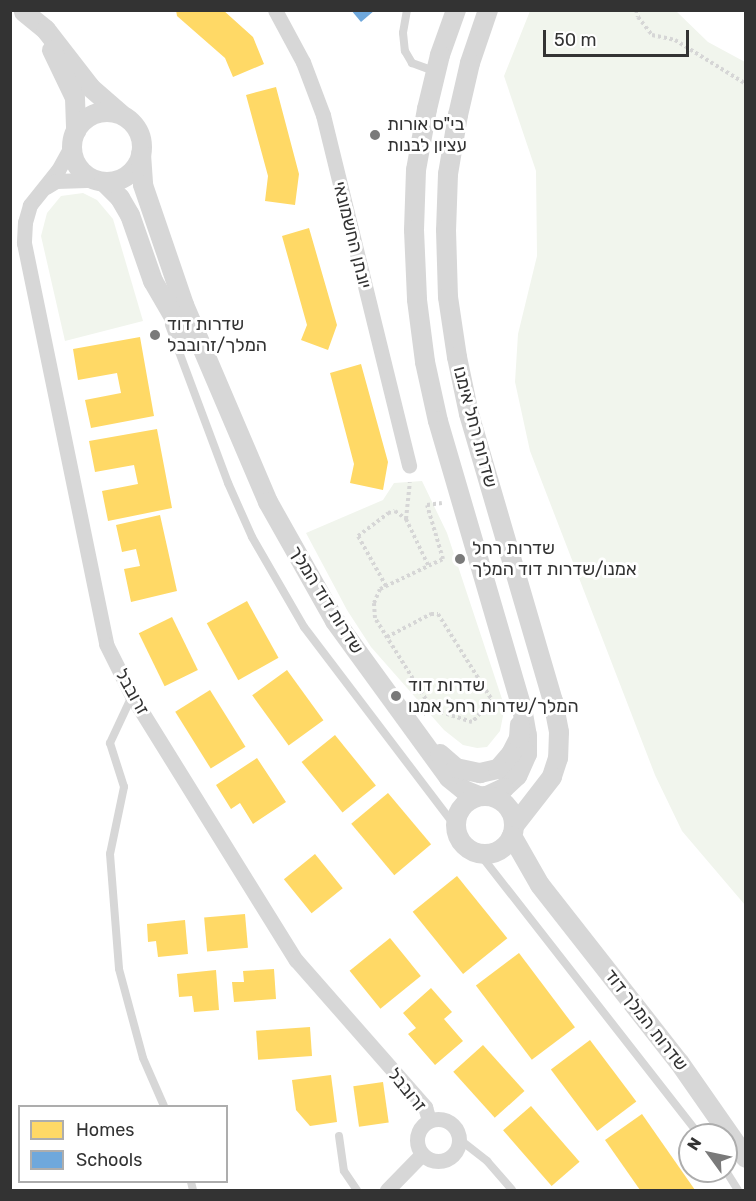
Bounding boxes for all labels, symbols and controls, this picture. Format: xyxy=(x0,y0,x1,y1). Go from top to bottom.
scale bar xyxy=(546,18,692,56)
text: 50 m xyxy=(554,29,597,51)
place label: בי"ס אורות עציון לבנות xyxy=(387,114,467,156)
marker: בי"ס אורות עציון לבנות xyxy=(368,128,382,142)
street label: יונתן החשמונאי xyxy=(328,179,376,291)
place label: שדרות דוד המלך/זרובבל xyxy=(167,314,267,356)
marker: שדרות דוד המלך/זרובבל xyxy=(148,328,162,342)
street label: שדרות רחל אימנו xyxy=(448,364,502,490)
place label: שדרות רחל אמנו/שדרות דוד המלך xyxy=(472,538,637,580)
street label: שדרות דוד המלך xyxy=(284,542,368,658)
marker: שדרות רחל אמנו/שדרות דוד המלך xyxy=(453,552,467,566)
street label: זרובבל xyxy=(110,665,154,719)
place label: שדרות דוד המלך/שדרות רחל אמנו xyxy=(408,675,579,718)
marker: שדרות דוד המלך/שדרות רחל אמנו xyxy=(389,689,403,703)
street label: שדרות המלך דוד xyxy=(599,965,693,1075)
street label: זרובבל xyxy=(383,1064,431,1116)
legend xyxy=(18,1105,228,1183)
text: Homes xyxy=(76,1119,134,1141)
north arrow xyxy=(678,1123,738,1183)
text: N xyxy=(683,1134,705,1154)
text: Schools xyxy=(76,1149,142,1171)

